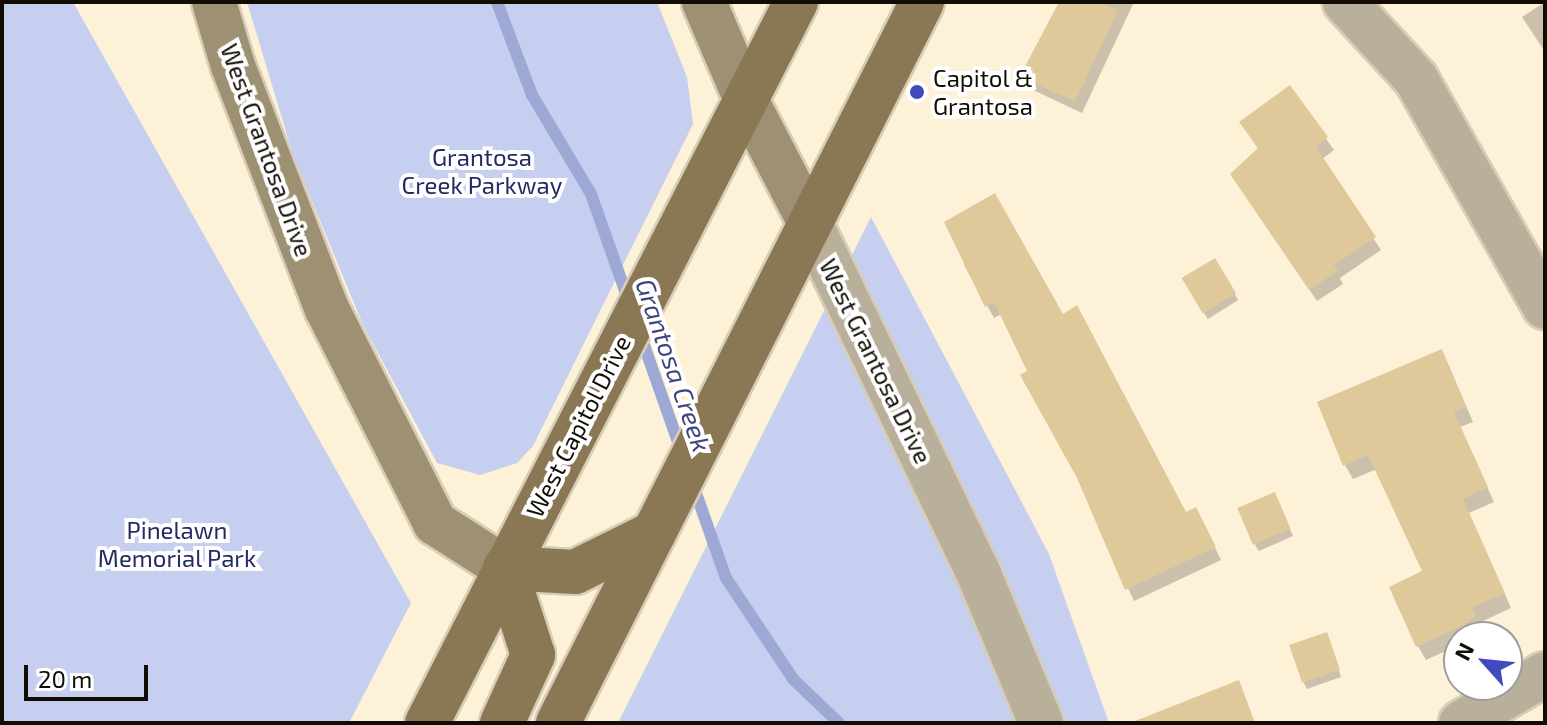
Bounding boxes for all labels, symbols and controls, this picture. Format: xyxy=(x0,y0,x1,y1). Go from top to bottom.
street label: West Grantosa Drive xyxy=(215,40,319,260)
place label: Capitol & Grantosa xyxy=(933,64,1034,120)
marker: Capitol & Grantosa xyxy=(908,83,926,101)
park label: Grantosa Creek Parkway xyxy=(402,143,562,199)
street label: West Grantosa Drive xyxy=(814,254,938,468)
water label: Grantosa Creek xyxy=(630,274,718,456)
street label: West Capitol Drive xyxy=(520,330,636,522)
park label: Pinelawn Memorial Park xyxy=(98,516,256,572)
north arrow xyxy=(1443,621,1523,701)
text: N xyxy=(1448,638,1479,664)
scale bar xyxy=(28,649,152,699)
text: 20 m xyxy=(38,664,92,693)

